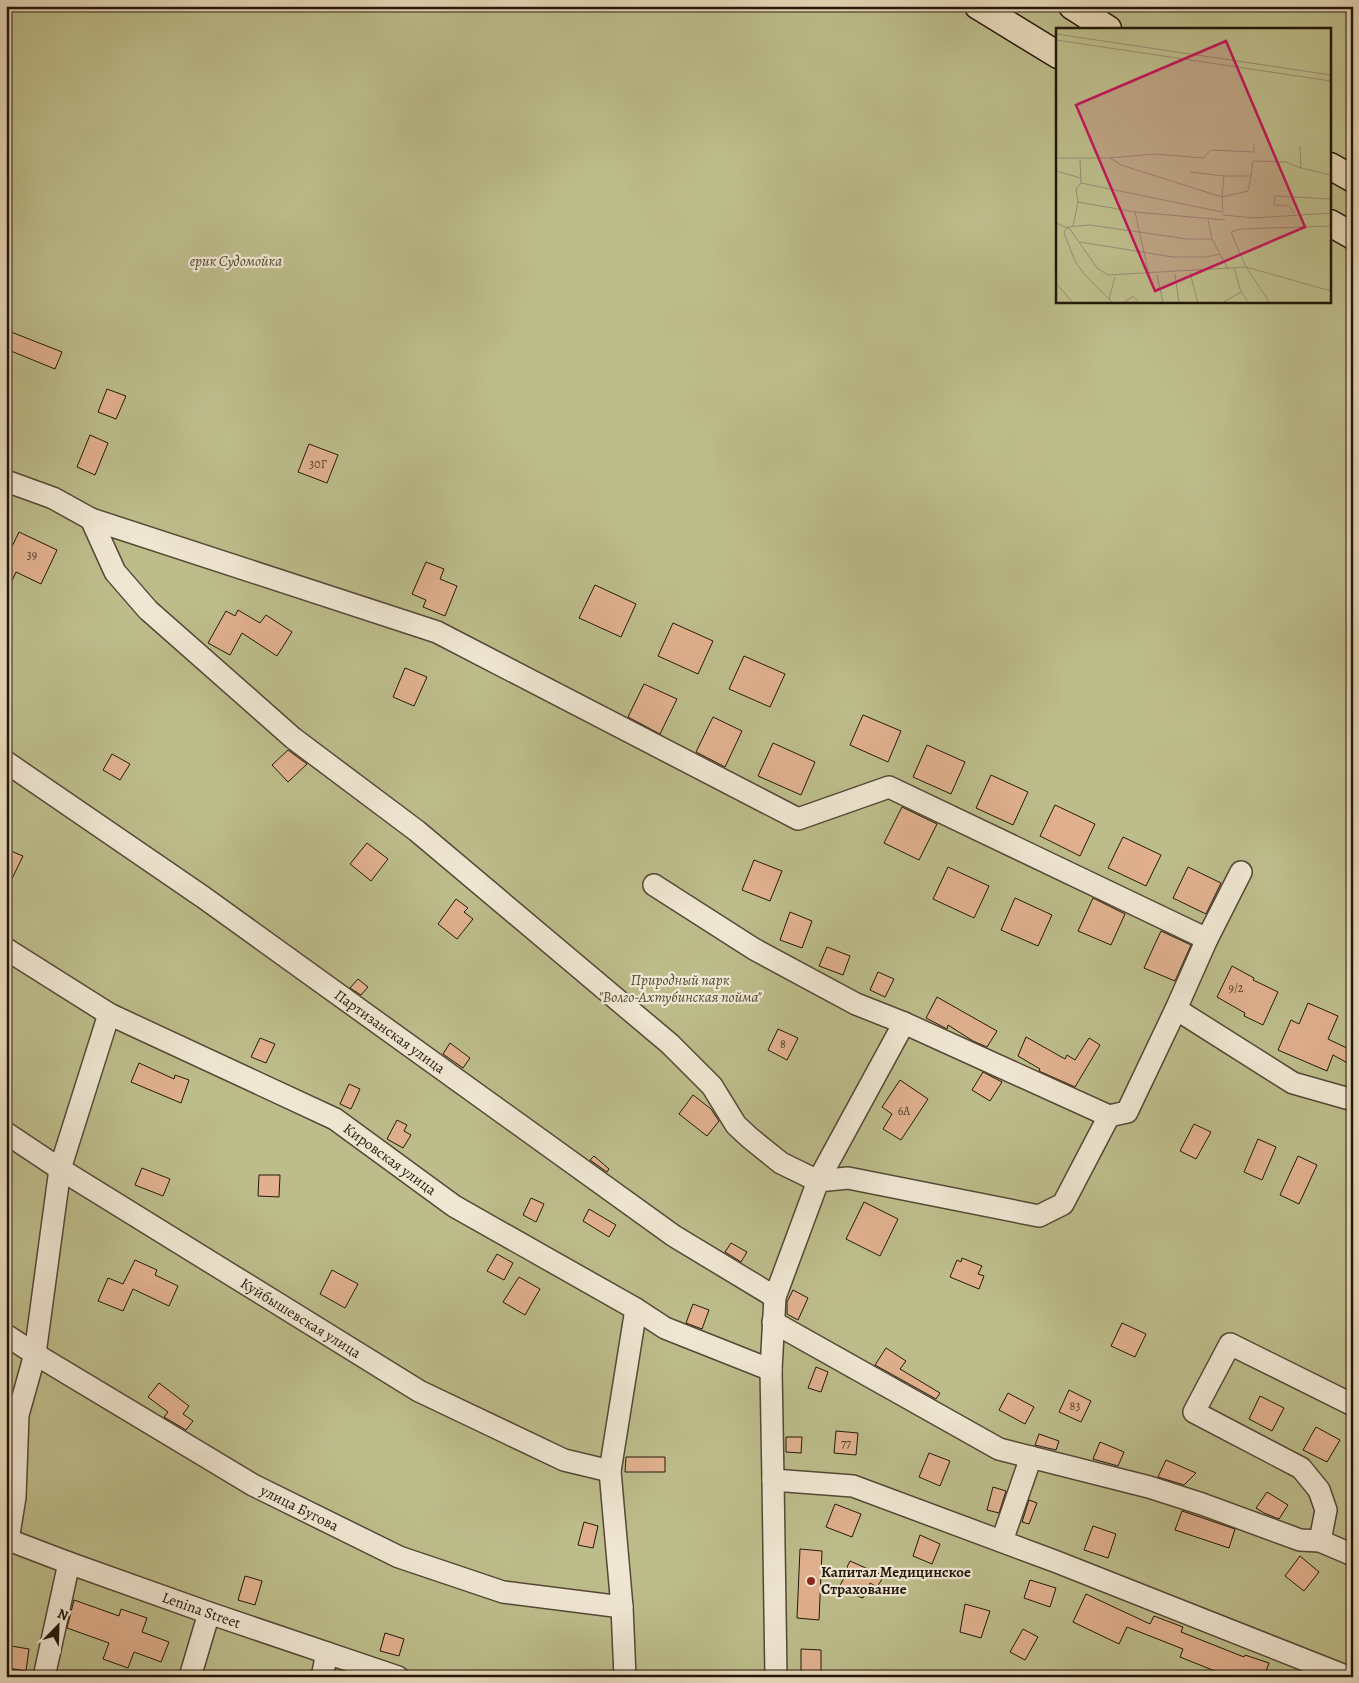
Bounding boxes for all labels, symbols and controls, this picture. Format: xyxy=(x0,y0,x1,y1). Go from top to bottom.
inset map xyxy=(1056,28,1332,302)
park label: ерик Судомойка xyxy=(190,251,282,271)
house number: 30Г xyxy=(309,456,327,472)
house number: 39 xyxy=(27,547,37,563)
park label: Природный парк "Волго-Ахтубинская пойма" xyxy=(598,970,762,1007)
house number: 9/2 xyxy=(1228,980,1244,996)
street label: Партизанская улица xyxy=(330,985,449,1078)
house number: 8 xyxy=(780,1036,786,1052)
house number: 6А xyxy=(898,1103,911,1119)
street label: Кировская улица xyxy=(339,1118,440,1200)
street label: Куйбышевская улица xyxy=(237,1273,365,1363)
house number: 83 xyxy=(1070,1398,1080,1414)
house number: 77 xyxy=(841,1435,852,1451)
street label: улица Бугова xyxy=(256,1480,342,1536)
place label: Капитал Медицинское Страхование xyxy=(821,1562,971,1599)
marker: Капитал Медицинское Страхование xyxy=(805,1575,817,1587)
street label: Lenina Street xyxy=(159,1587,243,1633)
north arrow xyxy=(32,1600,82,1650)
text: N xyxy=(54,1604,71,1625)

